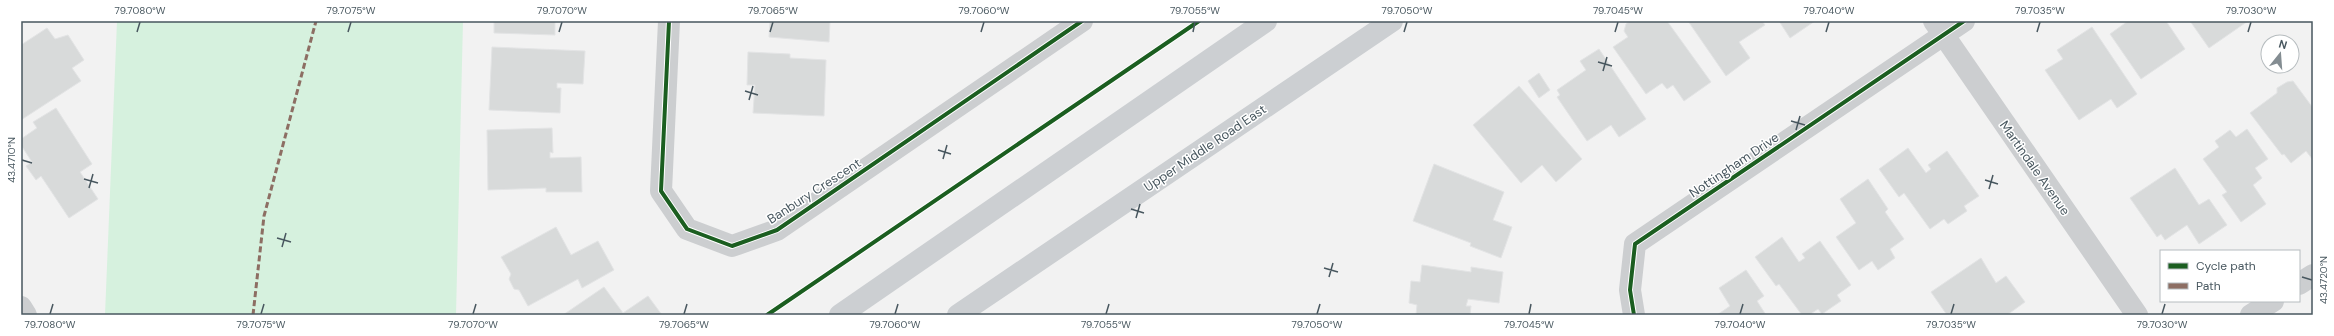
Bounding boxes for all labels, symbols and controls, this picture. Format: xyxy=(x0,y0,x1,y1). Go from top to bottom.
text: 79.7080°W xyxy=(115,4,166,17)
text: 79.7075°W xyxy=(327,4,376,17)
text: 79.7070°W xyxy=(537,4,587,17)
text: 79.7065°W xyxy=(748,4,798,17)
text: 79.7060°W xyxy=(958,4,1010,17)
text: 79.7055°W xyxy=(1170,4,1220,17)
text: 79.7050°W xyxy=(1382,4,1433,17)
text: 79.7045°W xyxy=(1593,4,1643,17)
text: 79.7040°W xyxy=(1804,4,1855,17)
text: 79.7035°W xyxy=(2015,4,2065,17)
text: 79.7030°W xyxy=(2226,4,2277,17)
north arrow xyxy=(2260,34,2300,74)
text: N xyxy=(2277,37,2289,52)
street label: Upper Middle Road East xyxy=(1141,101,1269,195)
street label: Martindale Avenue xyxy=(1996,117,2074,219)
street label: Nottingham Drive xyxy=(1686,129,1782,201)
text: 43.4710°N xyxy=(5,137,18,183)
street label: Banbury Crescent xyxy=(764,154,864,228)
legend xyxy=(2160,250,2300,302)
text: 43.4720°N xyxy=(2317,256,2330,304)
text: Cycle path xyxy=(2196,258,2256,274)
text: Path xyxy=(2196,278,2221,294)
text: 79.7080°W xyxy=(25,318,76,331)
text: 79.7075°W xyxy=(237,318,286,331)
text: 79.7070°W xyxy=(448,318,498,331)
text: 79.7065°W xyxy=(659,318,709,331)
text: 79.7060°W xyxy=(869,318,921,331)
text: 79.7055°W xyxy=(1081,318,1131,331)
text: 79.7050°W xyxy=(1292,318,1343,331)
text: 79.7045°W xyxy=(1504,318,1554,331)
text: 79.7040°W xyxy=(1715,318,1766,331)
text: 79.7035°W xyxy=(1926,318,1976,331)
text: 79.7030°W xyxy=(2137,318,2188,331)

